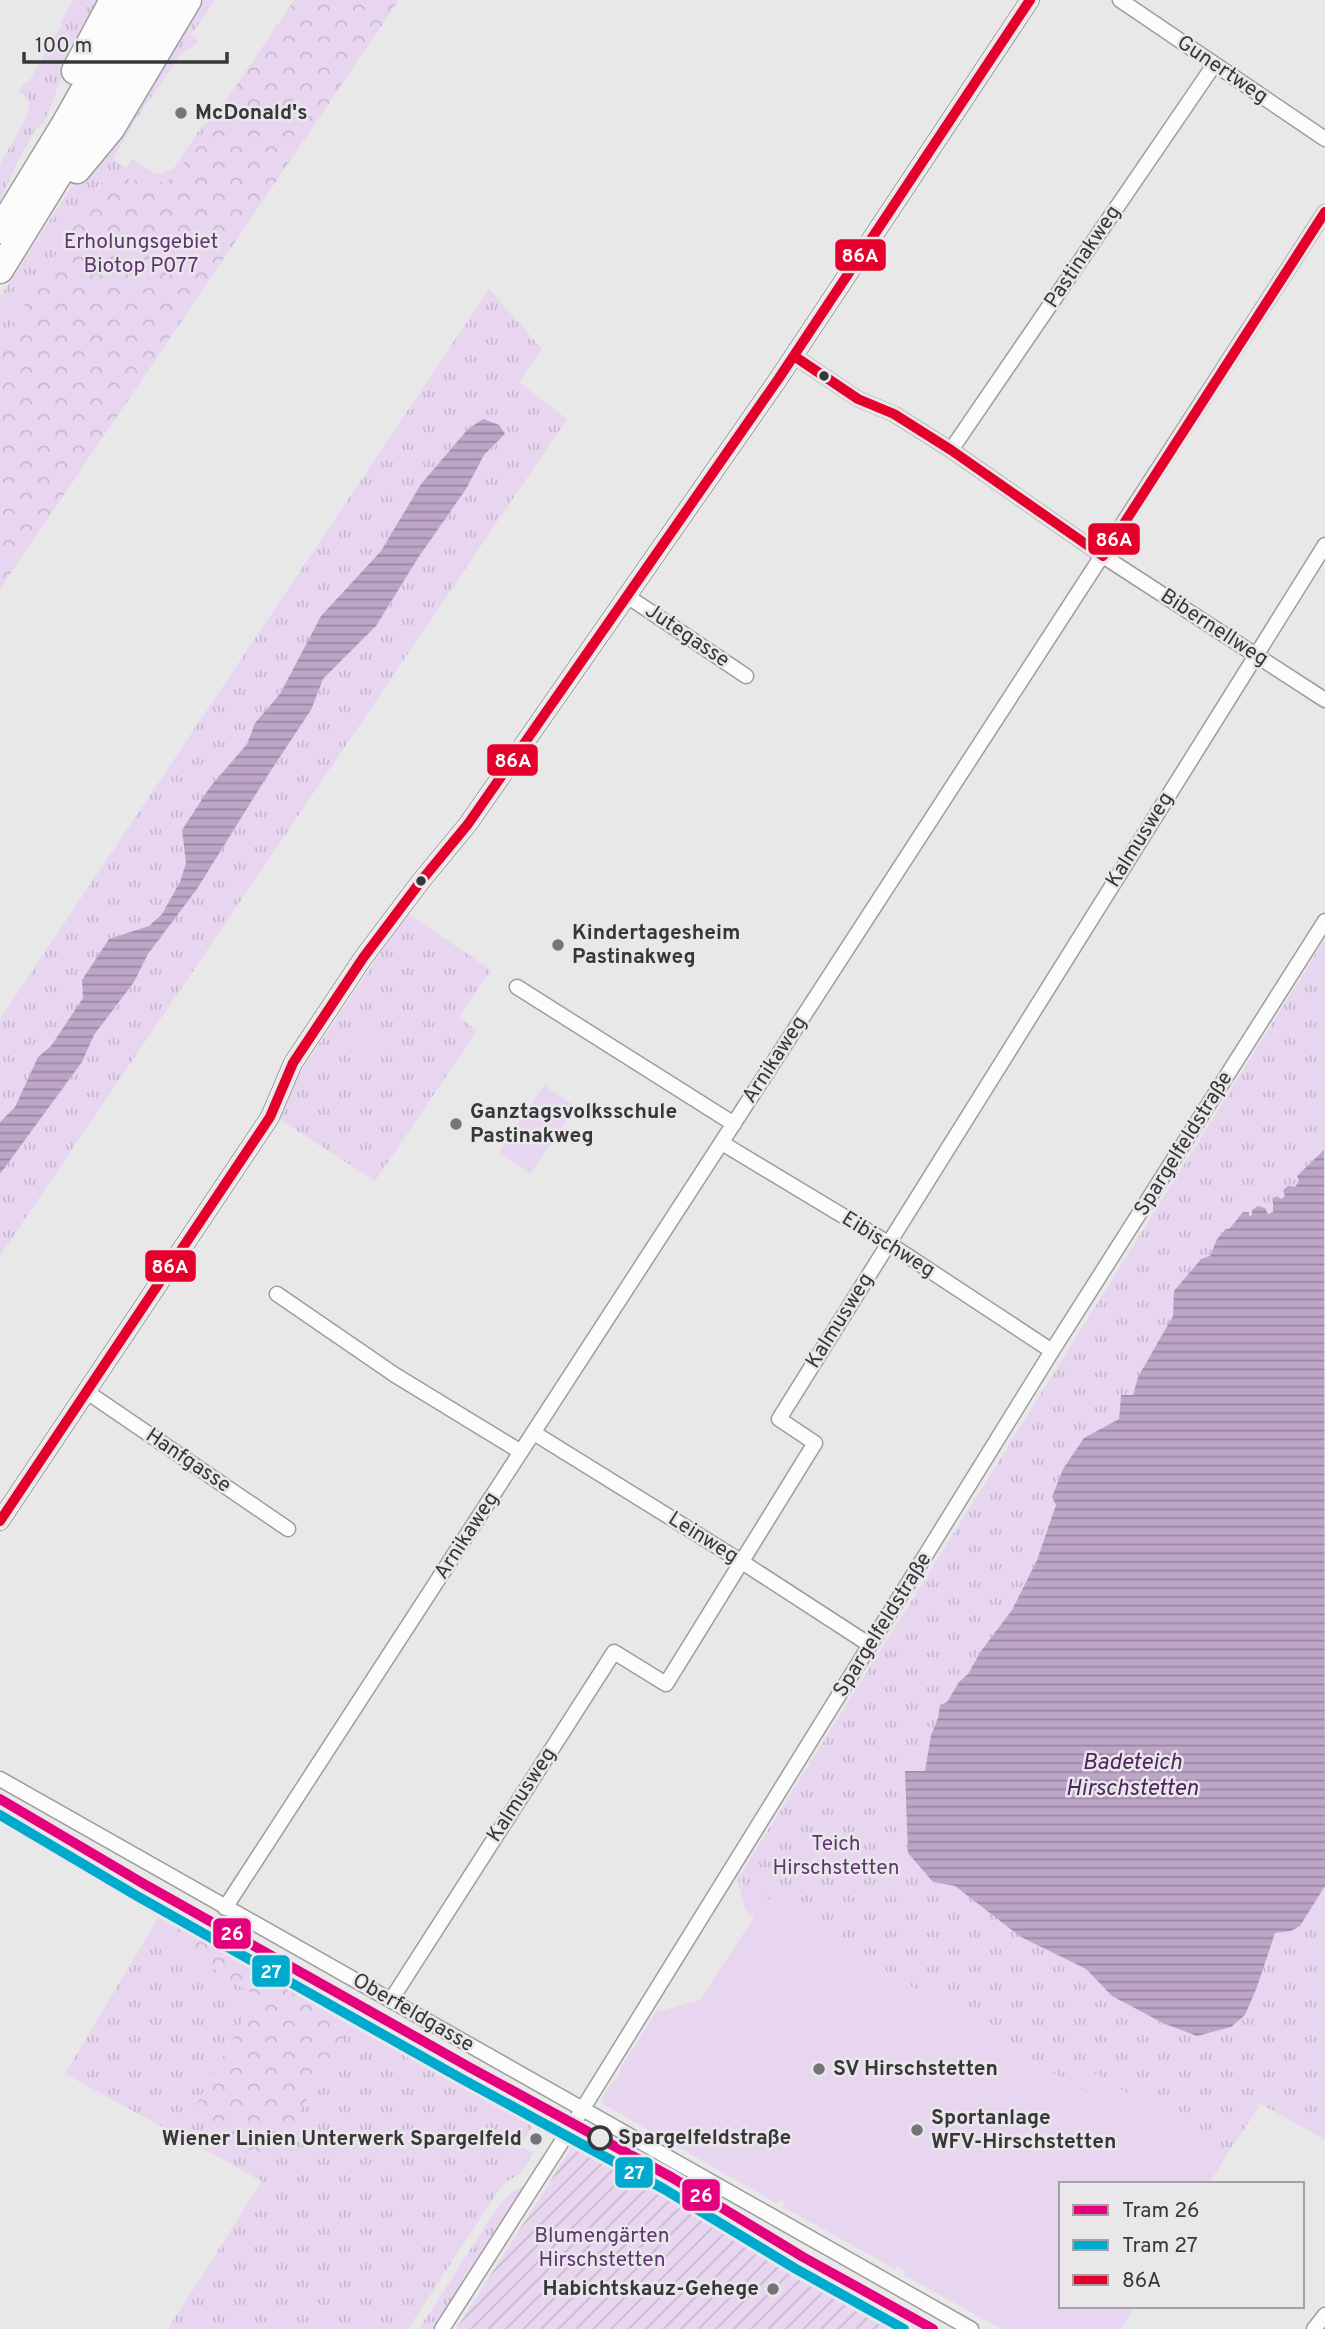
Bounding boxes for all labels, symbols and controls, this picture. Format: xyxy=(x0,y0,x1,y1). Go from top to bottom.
scale bar xyxy=(24,21,228,65)
street label: Gunertweg xyxy=(1171,30,1273,110)
text: 100 m xyxy=(35,33,92,60)
place label: McDonald's xyxy=(195,100,308,127)
marker: McDonald's xyxy=(173,105,189,121)
street label: Pastinakweg xyxy=(1039,200,1127,314)
park label: Erholungsgebiet Biotop P077 xyxy=(64,229,218,280)
line badge: 86A xyxy=(834,238,887,272)
text: 86A xyxy=(841,245,879,269)
unlabelled marker xyxy=(817,369,831,383)
line badge: 86A xyxy=(1087,522,1141,556)
text: 86A xyxy=(1095,529,1133,553)
street label: Bibernellweg xyxy=(1155,583,1273,673)
street label: Jutegasse xyxy=(639,598,735,674)
line badge: 86A xyxy=(486,743,539,777)
text: 86A xyxy=(494,750,532,774)
street label: Kalmusweg xyxy=(1100,787,1180,893)
unlabelled marker xyxy=(414,874,428,888)
place label: Kindertagesheim Pastinakweg xyxy=(572,920,740,971)
marker: Kindertagesheim Pastinakweg xyxy=(550,937,566,953)
street label: Arnikaweg xyxy=(737,1011,813,1109)
street label: Spargelfeldstraße xyxy=(1129,1067,1239,1221)
place label: Ganztagsvolksschule Pastinakweg xyxy=(470,1099,677,1150)
marker: Ganztagsvolksschule Pastinakweg xyxy=(448,1116,464,1132)
street label: Eibischweg xyxy=(836,1206,940,1284)
line badge: 86A xyxy=(144,1249,197,1283)
text: 86A xyxy=(151,1256,189,1280)
street label: Kalmusweg xyxy=(800,1268,880,1374)
street label: Hanfgasse xyxy=(140,1423,236,1499)
street label: Arnikaweg xyxy=(429,1487,505,1585)
street label: Leinweg xyxy=(663,1506,743,1570)
street label: Spargelfeldstraße xyxy=(828,1548,938,1702)
street label: Kalmusweg xyxy=(481,1743,563,1847)
water label: Badeteich Hirschstetten xyxy=(1066,1749,1199,1804)
park label: Teich Hirschstetten xyxy=(772,1831,900,1882)
line badge: 26 xyxy=(212,1917,252,1950)
text: 26 xyxy=(220,1923,244,1947)
line badge: 27 xyxy=(251,1954,291,1988)
text: 27 xyxy=(260,1961,282,1985)
street label: Oberfeldgasse xyxy=(347,1967,479,2059)
place label: SV Hirschstetten xyxy=(833,2056,998,2083)
marker: SV Hirschstetten xyxy=(811,2061,827,2077)
place label: Sportanlage WFV-Hirschstetten xyxy=(931,2105,1116,2156)
marker: Sportanlage WFV-Hirschstetten xyxy=(909,2122,925,2138)
place label: Spargelfeldstraße xyxy=(618,2125,791,2152)
place label: Wiener Linien Unterwerk Spargelfeld xyxy=(162,2126,522,2153)
marker: Spargelfeldstraße xyxy=(588,2126,612,2150)
marker: Wiener Linien Unterwerk Spargelfeld xyxy=(528,2131,544,2147)
line badge: 27 xyxy=(614,2156,654,2189)
text: 27 xyxy=(623,2162,645,2186)
line badge: 26 xyxy=(681,2178,721,2212)
legend xyxy=(1059,2182,1304,2308)
text: 26 xyxy=(689,2185,713,2209)
text: Tram 26 xyxy=(1122,2198,1200,2225)
park label: Blumengärten Hirschstetten xyxy=(534,2223,670,2274)
text: Tram 27 xyxy=(1122,2233,1198,2260)
text: 86A xyxy=(1122,2268,1161,2295)
place label: Habichtskauz-Gehege xyxy=(542,2276,759,2303)
marker: Habichtskauz-Gehege xyxy=(765,2281,781,2297)

